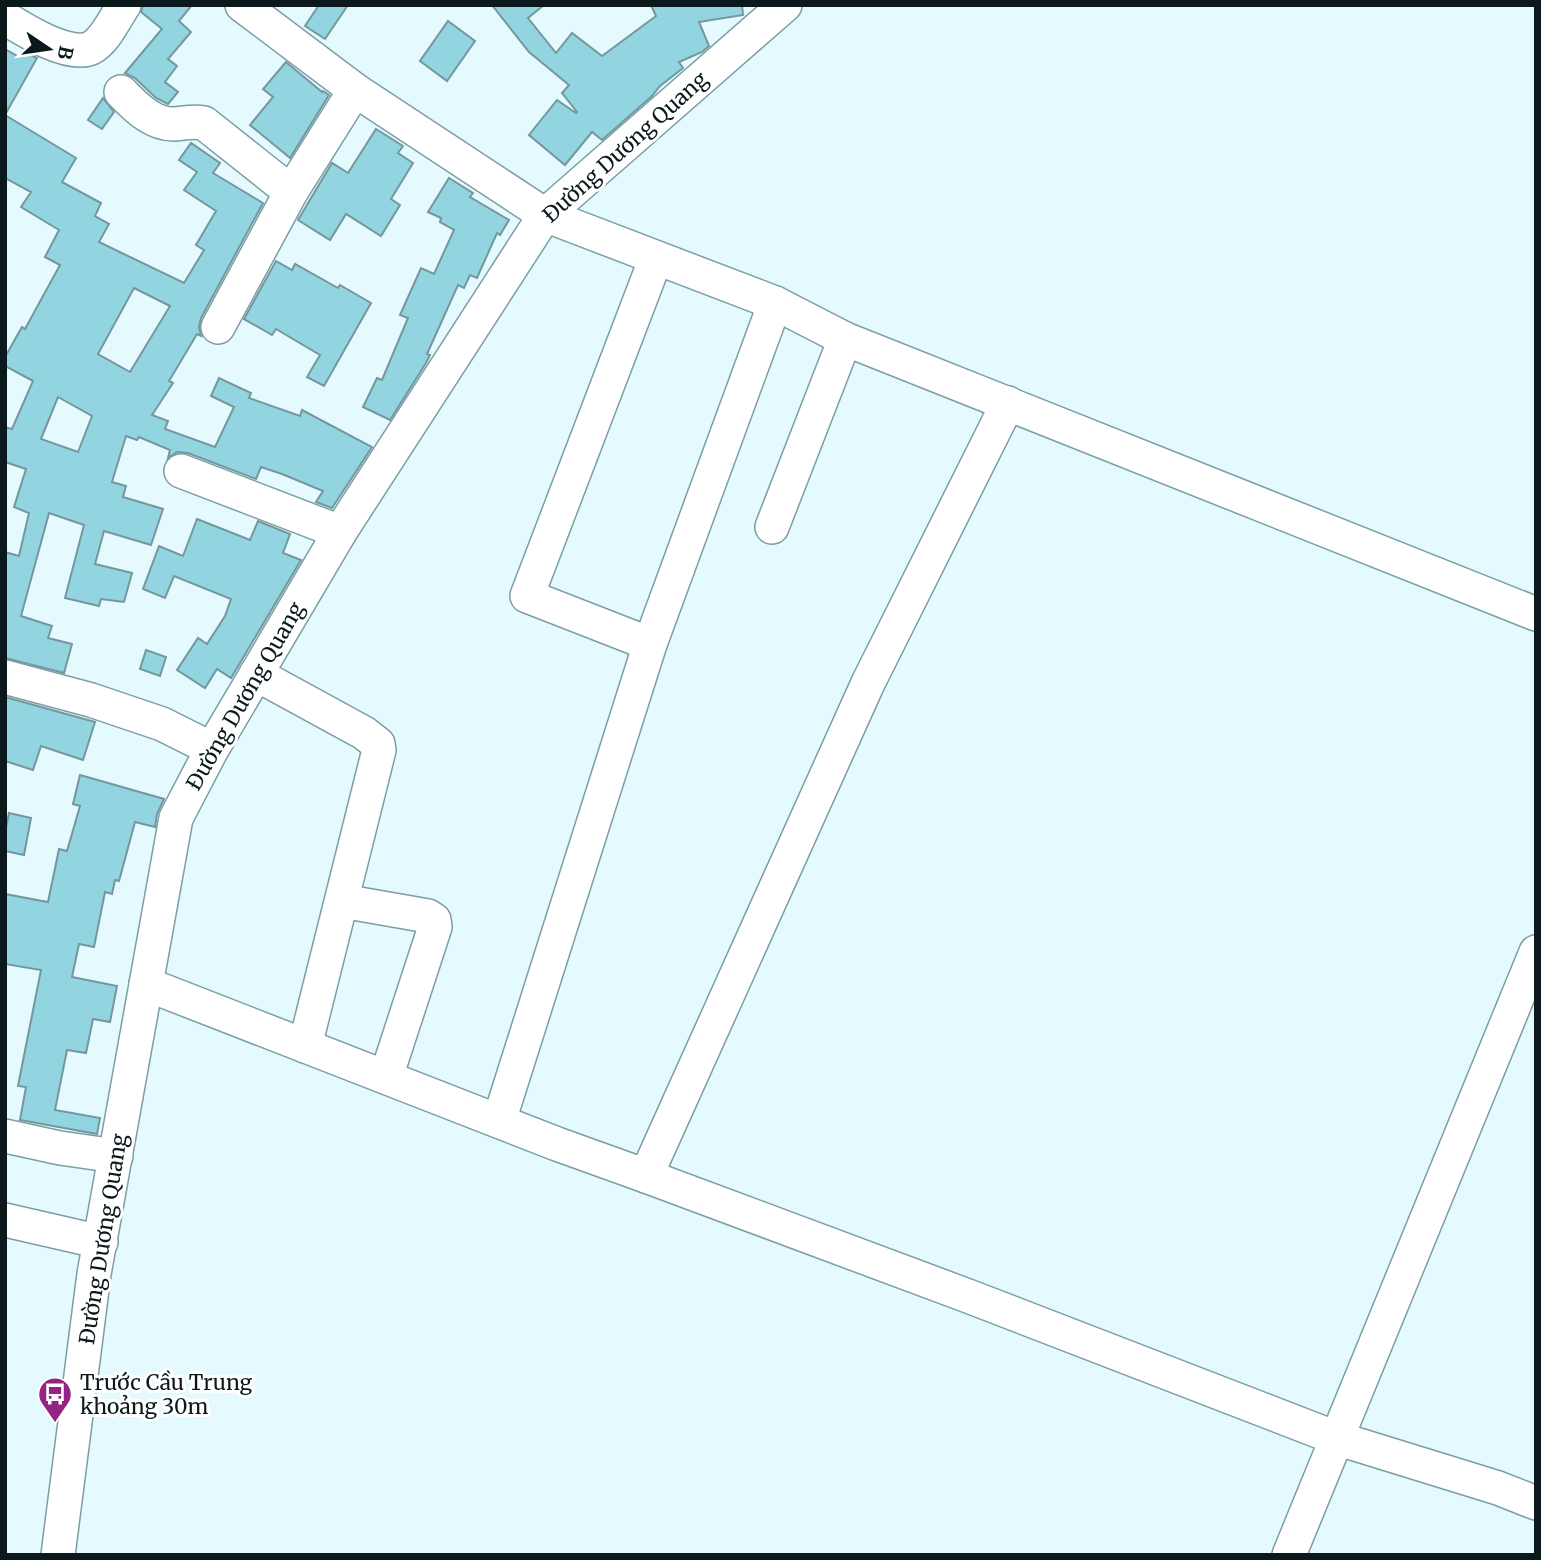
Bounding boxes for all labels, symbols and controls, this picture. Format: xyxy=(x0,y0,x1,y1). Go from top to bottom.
north arrow xyxy=(14,14,84,84)
text: B xyxy=(52,44,79,62)
street label: Đường Dương Quang xyxy=(537,66,713,228)
street label: Đường Dương Quang xyxy=(180,597,310,795)
street label: Đường Dương Quang xyxy=(73,1131,133,1346)
place label: Trước Cầu Trung khoảng 30m xyxy=(80,1369,253,1420)
bus stop icon: Trước Cầu Trung khoảng 30m xyxy=(36,1375,74,1424)

